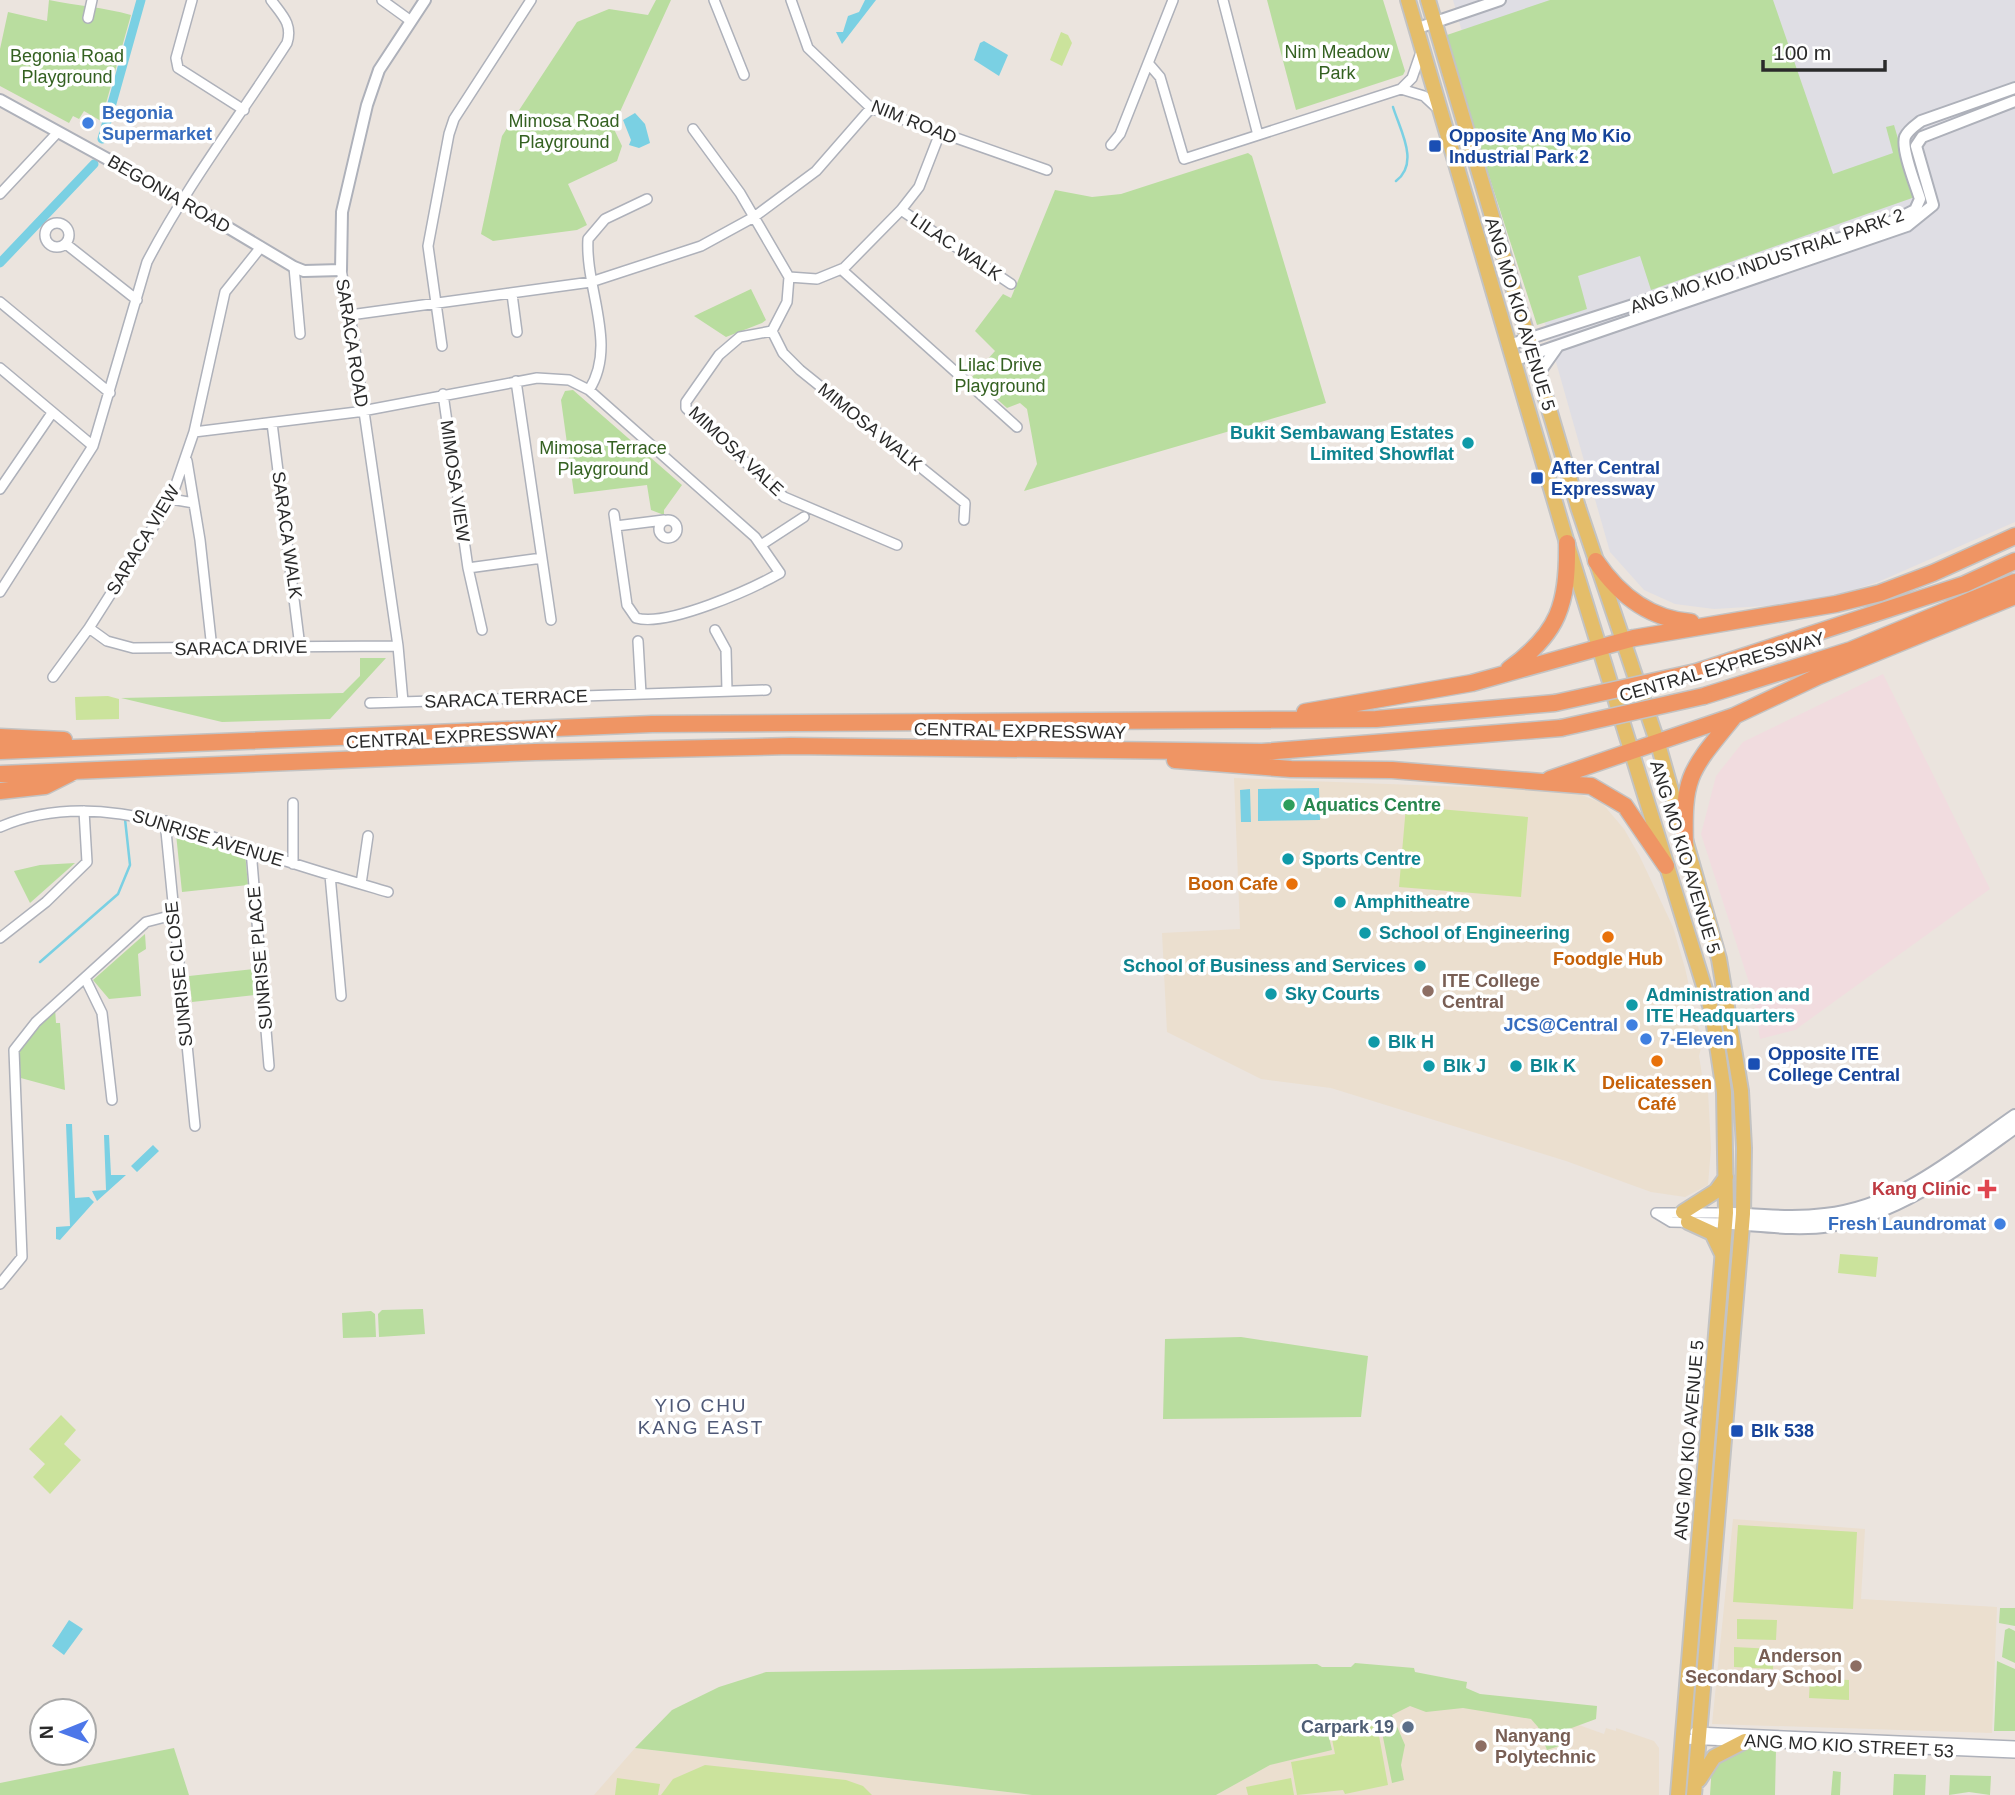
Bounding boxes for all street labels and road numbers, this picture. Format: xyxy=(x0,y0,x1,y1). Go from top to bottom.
street label: NIM ROAD xyxy=(869,96,959,148)
street label: BEGONIA ROAD xyxy=(104,151,234,237)
street label: ANG MO KIO INDUSTRIAL PARK 2 xyxy=(1628,205,1906,317)
street label: LILAC WALK xyxy=(907,209,1005,285)
street label: ANG MO KIO AVENUE 5 xyxy=(1481,215,1559,413)
street label: SARACA ROAD xyxy=(332,277,372,409)
street label: MIMOSA WALK xyxy=(814,379,926,475)
street label: MIMOSA VALE xyxy=(685,402,787,500)
street label: MIMOSA VIEW xyxy=(437,419,473,543)
street label: SARACA WALK xyxy=(268,470,306,600)
street label: SARACA VIEW xyxy=(102,482,184,598)
street label: CENTRAL EXPRESSWAY xyxy=(1617,628,1827,706)
street label: SARACA DRIVE xyxy=(174,637,308,659)
street label: SARACA TERRACE xyxy=(424,686,588,712)
street label: CENTRAL EXPRESSWAY xyxy=(914,719,1126,743)
street label: CENTRAL EXPRESSWAY xyxy=(345,721,559,753)
street label: ANG MO KIO AVENUE 5 xyxy=(1646,758,1724,956)
street label: SUNRISE AVENUE xyxy=(130,806,286,870)
street label: SUNRISE PLACE xyxy=(244,885,276,1031)
street label: SUNRISE CLOSE xyxy=(161,900,197,1048)
street label: ANG MO KIO AVENUE 5 xyxy=(1670,1339,1708,1541)
street label: ANG MO KIO STREET 53 xyxy=(1744,1731,1954,1761)

